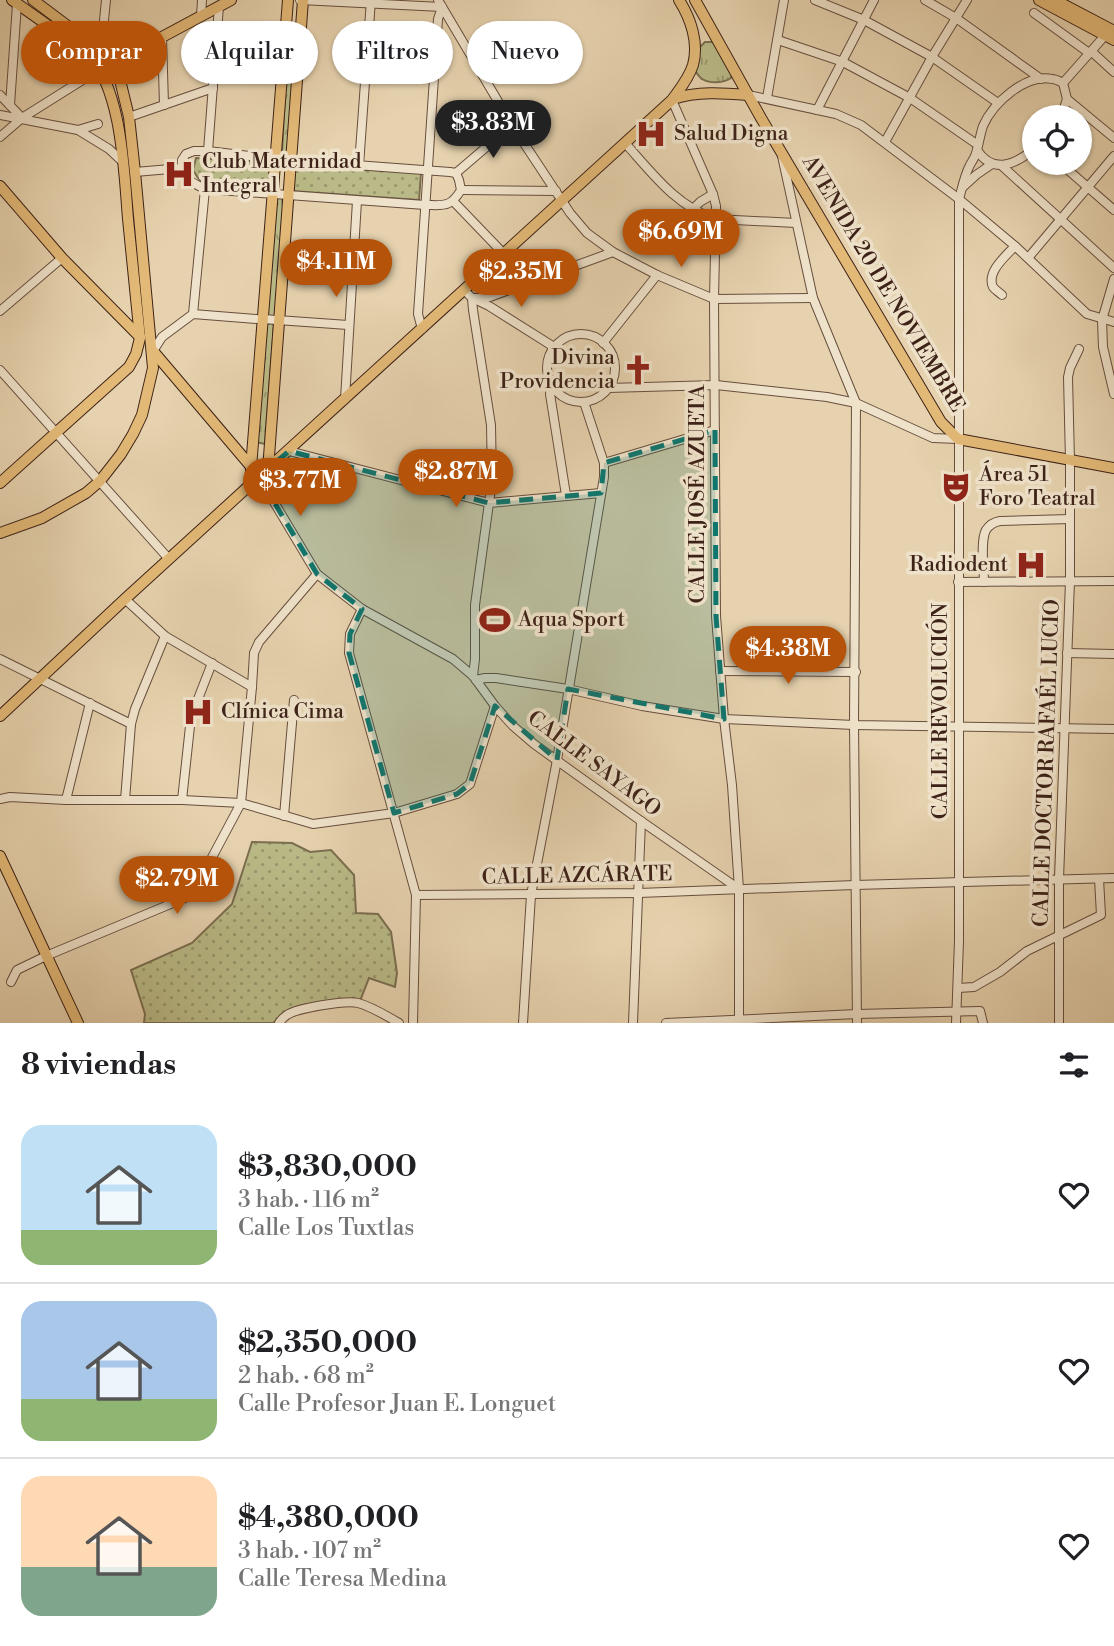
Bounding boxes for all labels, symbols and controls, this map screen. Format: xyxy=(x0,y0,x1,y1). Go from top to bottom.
chip: Comprar xyxy=(21,21,167,84)
chip: Alquilar xyxy=(181,21,318,84)
chip: Filtros xyxy=(332,21,453,84)
chip: Nuevo xyxy=(467,21,583,84)
pin: $3.83M xyxy=(436,100,550,160)
map controls xyxy=(1022,105,1092,175)
button: locate xyxy=(1022,105,1092,175)
text: $3.83M xyxy=(451,109,535,137)
hospital icon: Salud Digna xyxy=(634,117,668,151)
place label: Salud Digna xyxy=(674,121,789,147)
place label: Club Maternidad Integral xyxy=(202,149,361,199)
street label: AVENIDA 20 DE NOVIEMBRE xyxy=(795,150,970,417)
hospital icon: Club Maternidad Integral xyxy=(162,157,196,191)
pin: $6.69M xyxy=(624,210,738,269)
text: $6.69M xyxy=(639,218,723,246)
pin: $4.11M xyxy=(279,240,393,299)
text: $4.11M xyxy=(296,248,376,276)
pin: $2.35M xyxy=(464,250,578,309)
text: $2.35M xyxy=(479,258,563,286)
place label: Divina Providencia xyxy=(500,345,615,395)
church icon: Divina Providencia xyxy=(621,353,655,387)
street label: CALLE JOSÉ AZUETA xyxy=(683,384,711,604)
pin: $2.87M xyxy=(399,449,513,509)
pin: $3.77M xyxy=(243,458,357,518)
text: $2.87M xyxy=(414,458,498,486)
place label: Área 51 Foro Teatral xyxy=(978,460,1095,512)
text: $3.77M xyxy=(259,467,341,495)
theatre icon: Área 51 Foro Teatral xyxy=(939,470,973,504)
hospital icon: Radiodent xyxy=(1014,548,1048,582)
place label: Radiodent xyxy=(909,552,1009,578)
street label: CALLE DOCTOR RAFAÉL LUCIO xyxy=(1026,598,1066,927)
street label: CALLE REVOLUCIÓN xyxy=(925,602,954,819)
sports icon: Aqua Sport xyxy=(478,603,512,637)
place label: Aqua Sport xyxy=(517,607,626,633)
pin: $4.38M xyxy=(731,626,845,686)
text: $4.38M xyxy=(745,635,831,663)
hospital icon: Clínica Cima xyxy=(181,695,215,729)
place label: Clínica Cima xyxy=(221,699,344,725)
street label: CALLE SAYAGO xyxy=(522,705,666,823)
pin: $2.79M xyxy=(120,856,234,916)
street label: CALLE AZCÁRATE xyxy=(481,859,673,891)
text: $2.79M xyxy=(135,865,219,893)
text: 8 viviendas xyxy=(21,1046,176,1084)
icon: filters xyxy=(1055,1046,1093,1084)
text: $3,830,000 xyxy=(238,1148,417,1186)
icon: home xyxy=(77,1153,161,1237)
icon: heart xyxy=(1055,1176,1093,1214)
text: 3 hab. · 116 m² xyxy=(238,1186,379,1214)
text: Calle Los Tuxtlas xyxy=(238,1214,414,1242)
text: $2,350,000 xyxy=(238,1324,417,1362)
icon: home xyxy=(77,1329,161,1413)
icon: heart xyxy=(1055,1352,1093,1390)
text: 2 hab. · 68 m² xyxy=(238,1362,374,1390)
text: Calle Profesor Juan E. Longuet xyxy=(238,1390,556,1418)
text: $4,380,000 xyxy=(238,1499,419,1537)
icon: home xyxy=(77,1504,161,1588)
icon: heart xyxy=(1055,1527,1093,1565)
text: 3 hab. · 107 m² xyxy=(238,1537,381,1565)
text: Calle Teresa Medina xyxy=(238,1565,447,1593)

